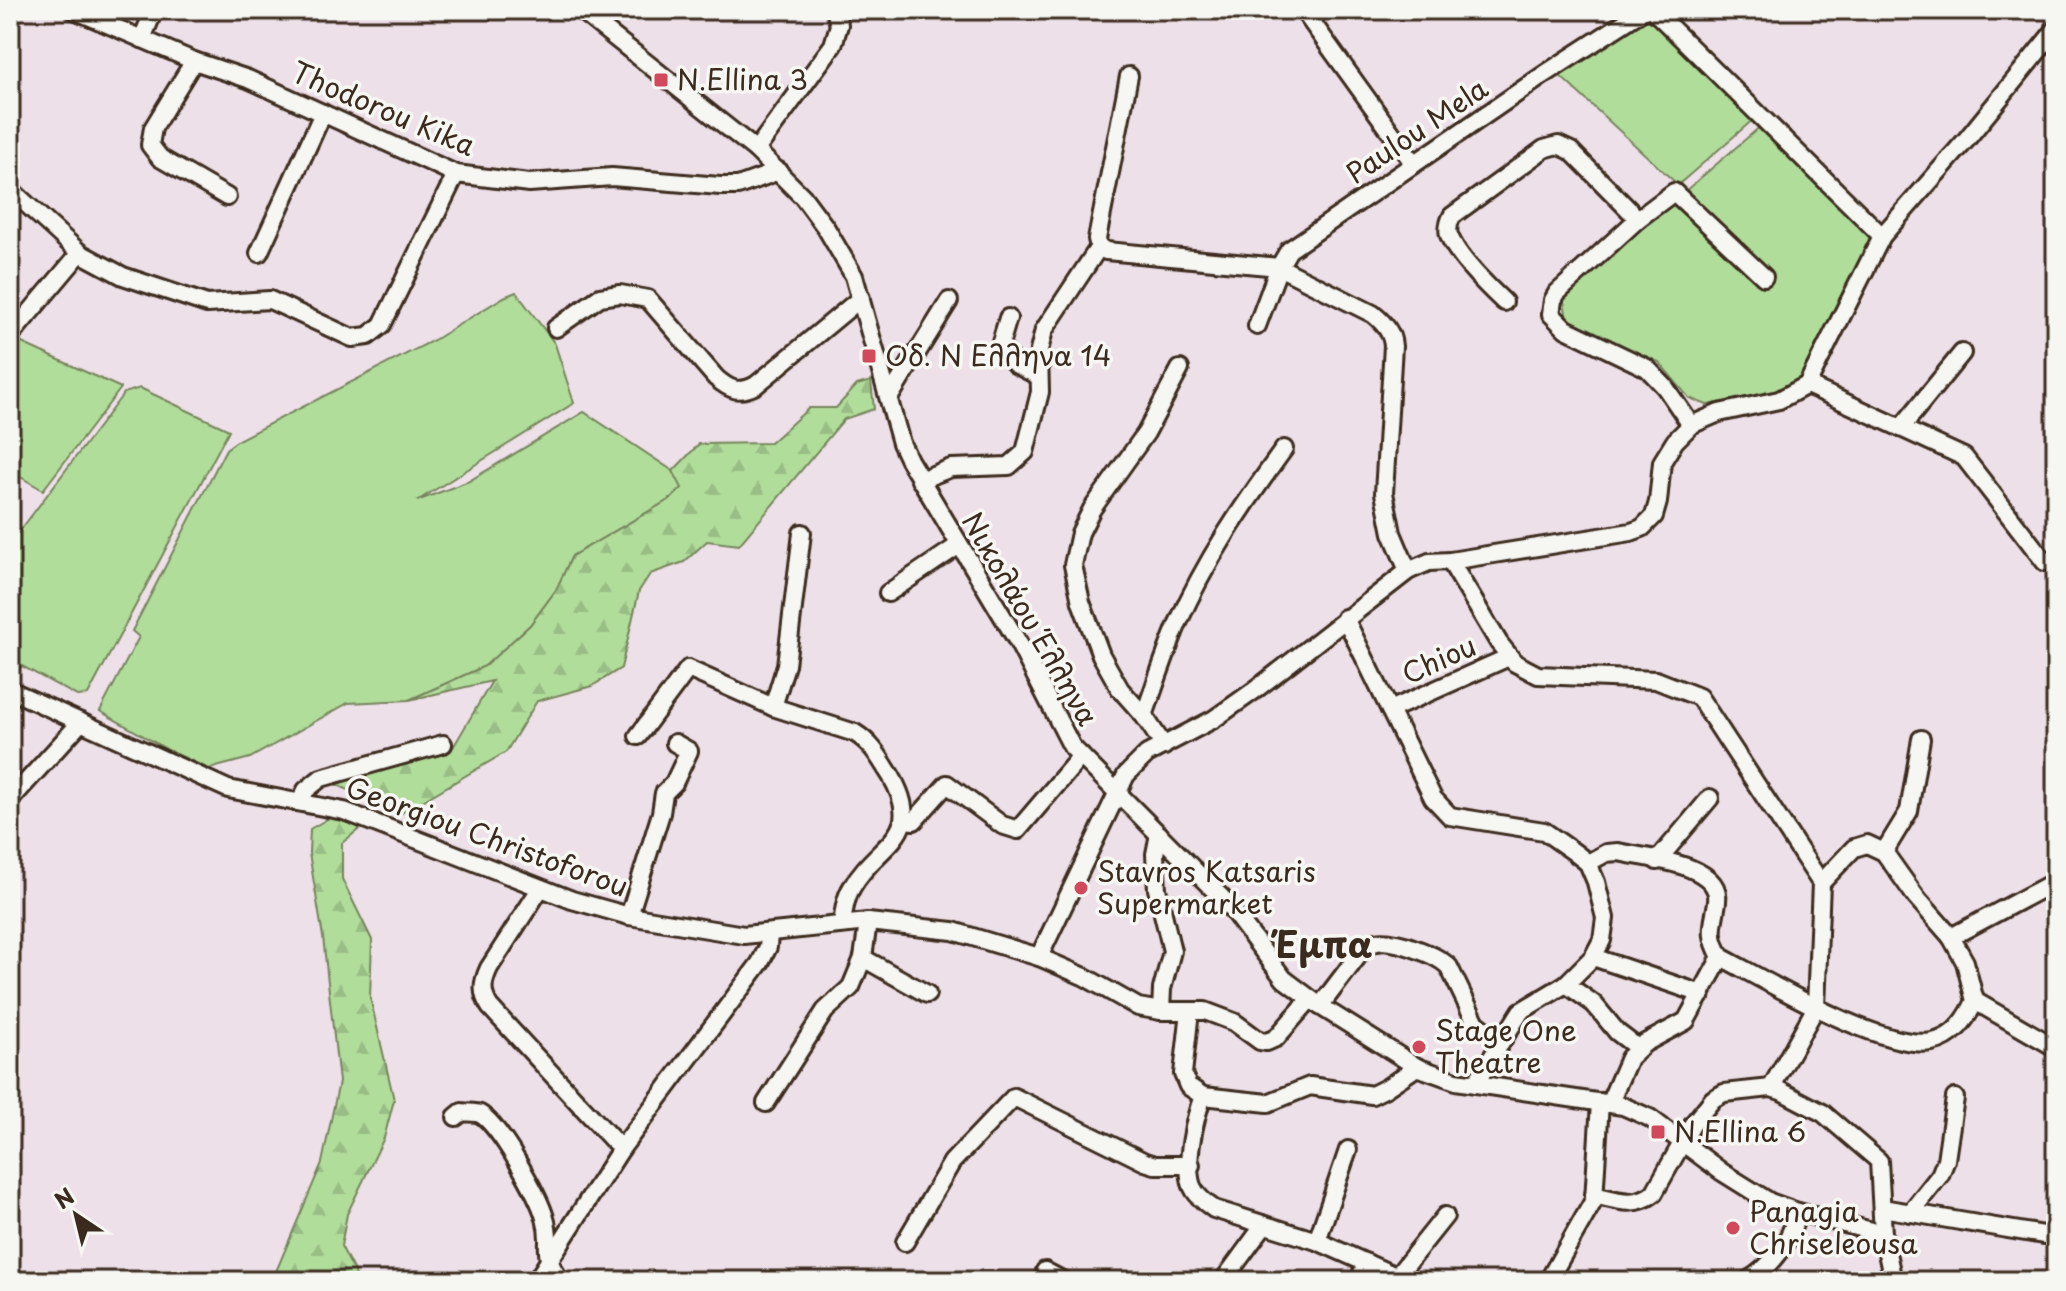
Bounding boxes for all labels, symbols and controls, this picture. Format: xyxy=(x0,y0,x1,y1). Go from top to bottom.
street label: Thodorou Kika xyxy=(285,50,482,166)
place label: N.Ellina 3 xyxy=(677,57,808,100)
street label: Paulou Mela xyxy=(1336,66,1496,193)
marker: N.Ellina 3 xyxy=(652,71,670,89)
place label: Οδ. Ν Ελληνα 14 xyxy=(885,333,1111,376)
marker: Οδ. Ν Ελληνα 14 xyxy=(860,347,878,365)
street label: Νικολάου Έλληνα xyxy=(952,503,1110,733)
street label: Chiou xyxy=(1394,623,1483,694)
street label: Georgiou Christoforou xyxy=(340,765,635,907)
place label: Stavros Katsaris Supermarket xyxy=(1097,849,1316,924)
marker: Stavros Katsaris Supermarket xyxy=(1072,879,1090,897)
district label: Έμπα xyxy=(1271,916,1373,970)
place label: Stage One Theatre xyxy=(1435,1008,1577,1083)
marker: Stage One Theatre xyxy=(1410,1038,1428,1056)
place label: N.Ellina 6 xyxy=(1674,1109,1806,1152)
marker: N.Ellina 6 xyxy=(1649,1123,1667,1141)
north arrow xyxy=(36,1175,116,1255)
text: N xyxy=(47,1179,80,1216)
place label: Panagia Chriseleousa xyxy=(1749,1189,1918,1264)
marker: Panagia Chriseleousa xyxy=(1724,1219,1742,1237)

